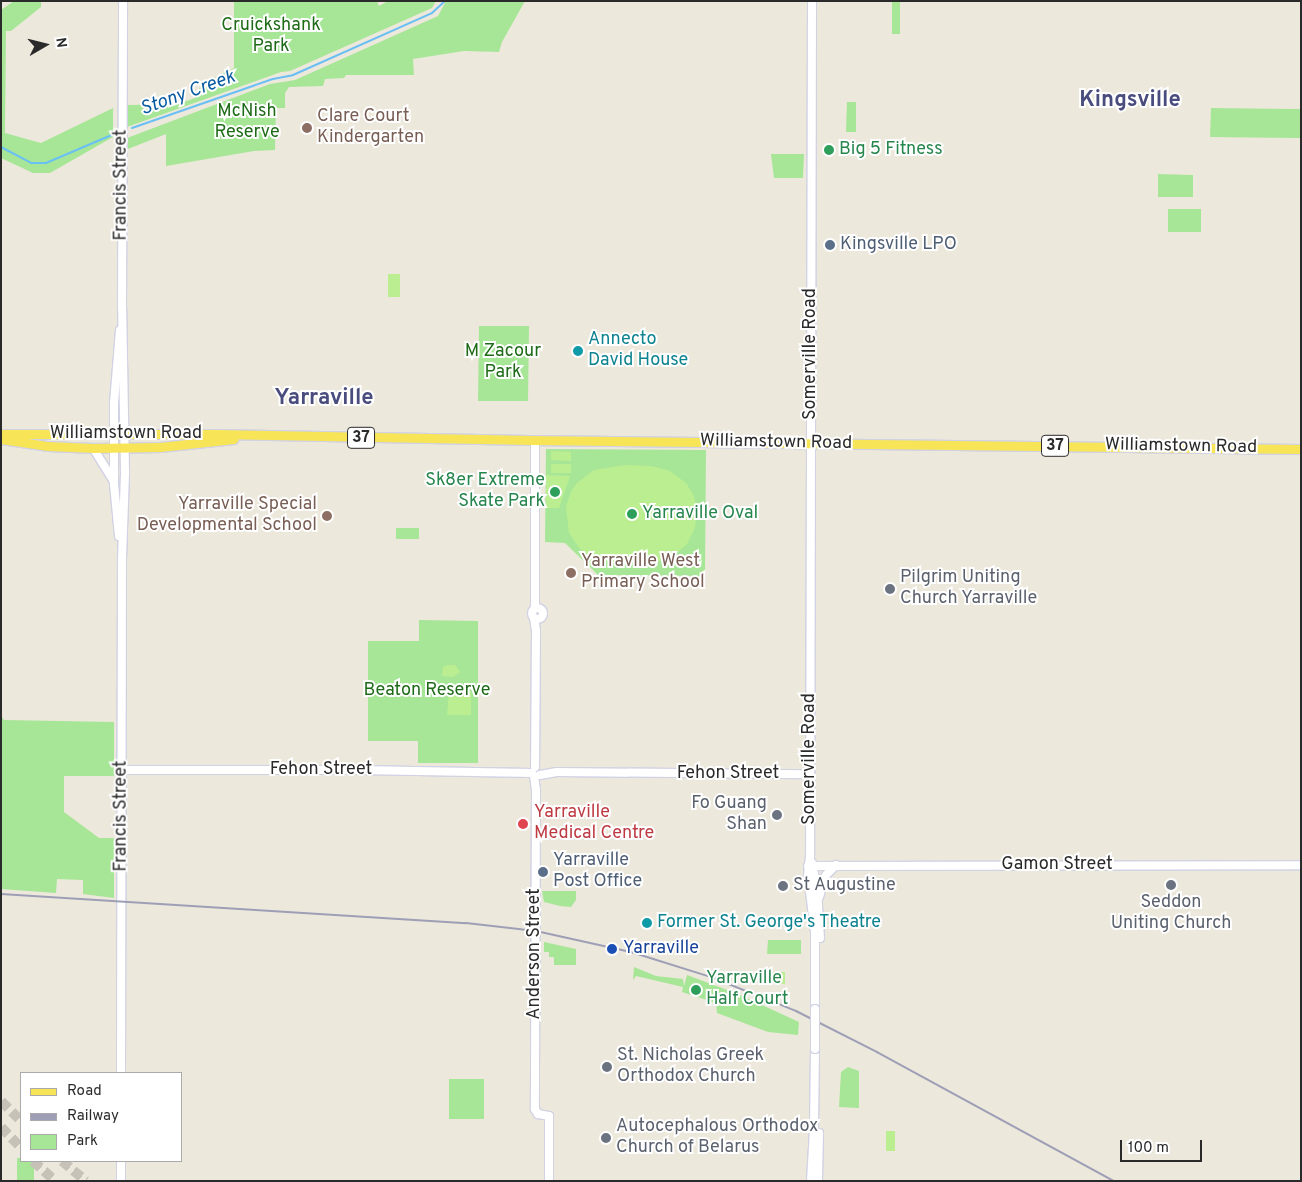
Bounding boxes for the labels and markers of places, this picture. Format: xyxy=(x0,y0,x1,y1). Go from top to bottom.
place label: Clare Court Kindergarten xyxy=(317,107,424,150)
marker: Clare Court Kindergarten xyxy=(301,122,313,134)
place label: Big 5 Fitness xyxy=(839,139,943,161)
marker: Big 5 Fitness xyxy=(823,144,835,156)
place label: Kingsville LPO xyxy=(840,234,957,256)
marker: Kingsville LPO xyxy=(824,239,836,251)
place label: Annecto David House xyxy=(588,330,688,372)
marker: Annecto David House xyxy=(572,345,584,357)
place label: Sk8er Extreme Skate Park xyxy=(425,471,545,514)
marker: Sk8er Extreme Skate Park xyxy=(549,486,561,498)
place label: Yarraville Special Developmental School xyxy=(137,495,317,538)
place label: Yarraville Oval xyxy=(642,503,758,525)
marker: Yarraville Oval xyxy=(626,508,638,520)
marker: Yarraville Special Developmental School xyxy=(321,510,333,522)
place label: Yarraville West Primary School xyxy=(581,552,705,594)
marker: Yarraville West Primary School xyxy=(565,567,577,579)
place label: Pilgrim Uniting Church Yarraville xyxy=(900,568,1038,610)
marker: Pilgrim Uniting Church Yarraville xyxy=(884,583,896,595)
place label: Fo Guang Shan xyxy=(691,794,767,836)
place label: Yarraville Medical Centre xyxy=(534,803,654,846)
marker: Fo Guang Shan xyxy=(771,809,783,821)
marker: Yarraville Medical Centre xyxy=(516,817,530,831)
place label: Yarraville Post Office xyxy=(553,851,642,894)
marker: Yarraville Post Office xyxy=(537,866,549,878)
place label: St Augustine xyxy=(793,875,896,897)
marker: Seddon Uniting Church xyxy=(1165,879,1177,891)
marker: St Augustine xyxy=(777,880,789,892)
place label: Seddon Uniting Church xyxy=(1111,893,1231,936)
place label: Former St. George's Theatre xyxy=(657,912,882,934)
marker: Former St. George's Theatre xyxy=(641,917,653,929)
place label: Yarraville xyxy=(623,938,699,960)
marker: Yarraville xyxy=(605,942,619,956)
place label: Yarraville Half Court xyxy=(706,969,789,1012)
marker: Yarraville Half Court xyxy=(690,984,702,996)
place label: St. Nicholas Greek Orthodox Church xyxy=(617,1046,764,1088)
marker: St. Nicholas Greek Orthodox Church xyxy=(601,1061,613,1073)
place label: Autocephalous Orthodox Church of Belarus xyxy=(616,1117,818,1160)
marker: Autocephalous Orthodox Church of Belarus xyxy=(600,1132,612,1144)

